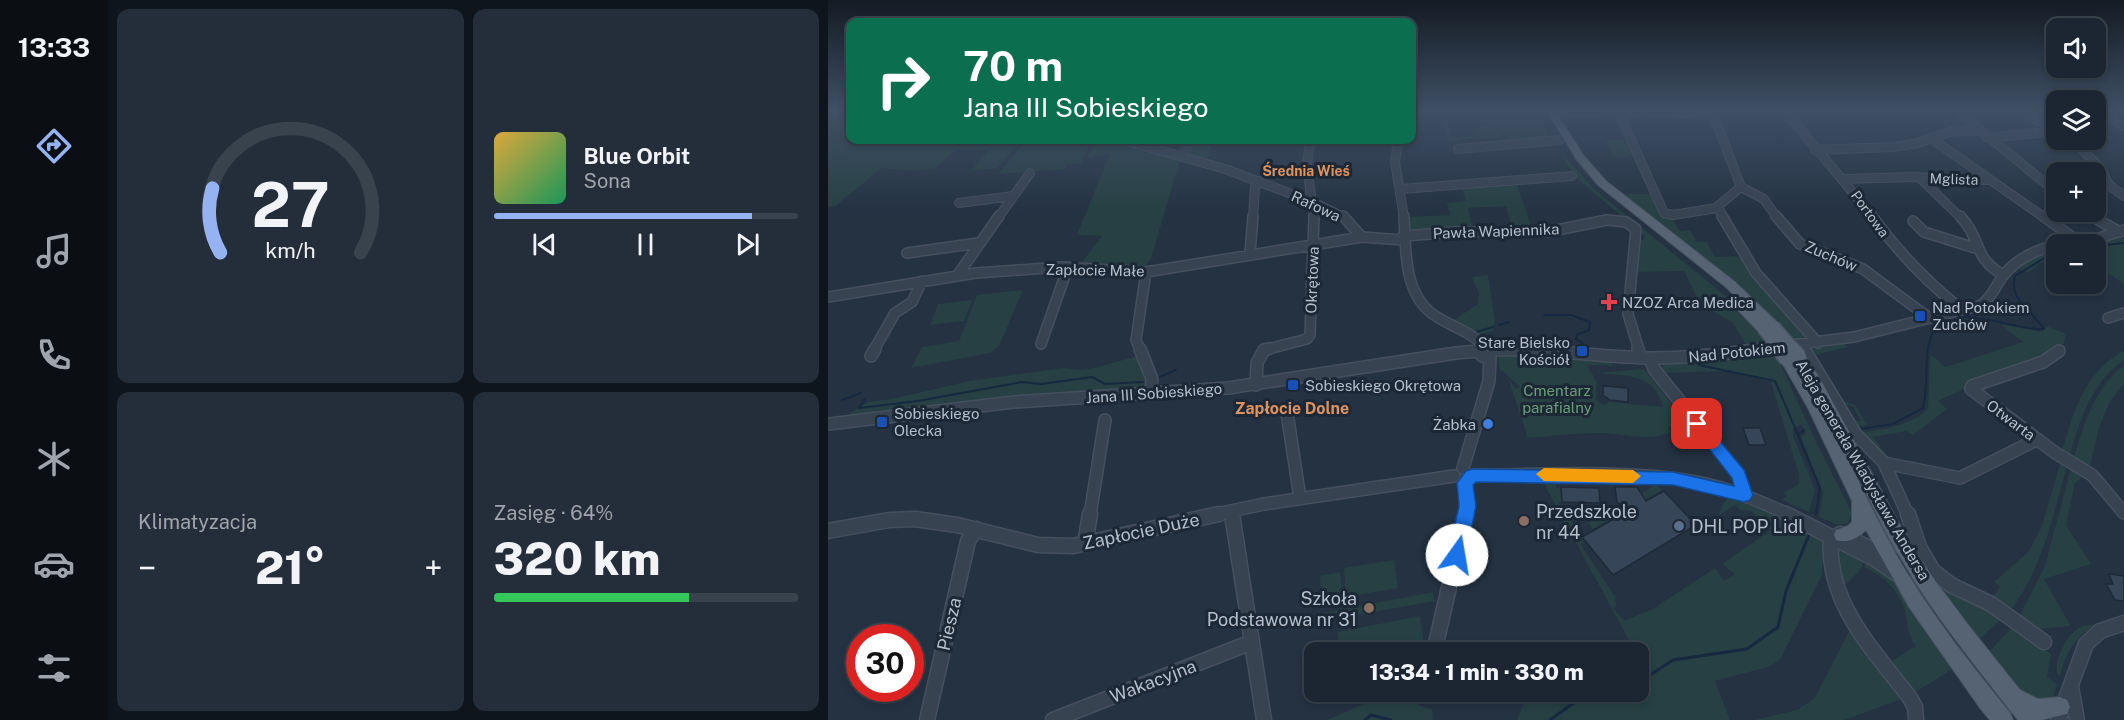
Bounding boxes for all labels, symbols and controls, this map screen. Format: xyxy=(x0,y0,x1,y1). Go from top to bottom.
map controls xyxy=(2046,18,2106,294)
button: sound xyxy=(2046,18,2106,78)
text: 13:33 xyxy=(18,31,90,63)
text: 70 m xyxy=(963,41,1063,90)
icon: right xyxy=(864,42,942,120)
button: layers xyxy=(2046,90,2106,150)
text: Jana III Sobieskiego xyxy=(963,91,1209,123)
icon: directions xyxy=(33,125,75,167)
text: Blue Orbit xyxy=(584,143,690,169)
district label: Średnia Wieś xyxy=(1262,161,1350,179)
button: + xyxy=(2046,162,2106,222)
text: 27 xyxy=(251,168,330,241)
text: Sona xyxy=(584,169,631,193)
street label: Mglista xyxy=(1929,170,1979,188)
street label: Rafowa xyxy=(1289,187,1343,225)
street label: Portowa xyxy=(1848,188,1892,240)
street label: Pawła Wapiennika xyxy=(1432,220,1560,242)
icon: previous xyxy=(528,228,561,261)
icon: pause xyxy=(629,228,662,261)
icon: next xyxy=(731,228,764,261)
icon: music xyxy=(33,230,75,272)
button: − xyxy=(2046,234,2106,294)
street label: Zuchów xyxy=(1802,237,1860,275)
text: km/h xyxy=(265,239,315,264)
street label: Okrętowa xyxy=(1302,246,1322,314)
street label: Zapłocie Małe xyxy=(1045,261,1145,279)
marker: NZOZ Arca Medica xyxy=(1600,293,1618,311)
place label: NZOZ Arca Medica xyxy=(1622,294,1754,311)
place label: Nad Potokiem Zuchów xyxy=(1932,299,2029,333)
marker: Nad Potokiem Zuchów xyxy=(1913,309,1927,323)
icon: phone xyxy=(33,334,75,376)
place label: Stare Bielsko Kościół xyxy=(1478,334,1570,368)
street label: Nad Potokiem xyxy=(1688,338,1786,366)
marker: Stare Bielsko Kościół xyxy=(1575,344,1589,358)
street label: Aleja generała Władysława Andersa xyxy=(1793,357,1933,583)
place label: Sobieskiego Okrętowa xyxy=(1305,377,1461,394)
marker: Sobieskiego Okrętowa xyxy=(1286,378,1300,392)
street label: Jana III Sobieskiego xyxy=(1085,380,1223,406)
park label: Cmentarz parafialny xyxy=(1522,382,1592,416)
street label: Otwarta xyxy=(1983,396,2039,444)
pin xyxy=(1671,398,1722,449)
district label: Zapłocie Dolne xyxy=(1235,399,1349,418)
place label: Sobieskiego Olecka xyxy=(894,405,979,439)
icon: arrive xyxy=(1680,407,1713,440)
marker: Sobieskiego Olecka xyxy=(875,415,889,429)
place label: Żabka xyxy=(1433,415,1476,433)
marker: Żabka xyxy=(1481,417,1495,431)
icon: climate xyxy=(33,438,75,480)
text: Zasięg · 64% xyxy=(494,501,613,525)
place label: Przedszkole nr 44 xyxy=(1536,501,1637,543)
street label: Zapłocie Duże xyxy=(1081,508,1201,554)
text: Klimatyzacja xyxy=(138,510,257,534)
marker: Przedszkole nr 44 xyxy=(1517,514,1531,528)
place label: DHL POP Lidl xyxy=(1691,516,1804,537)
marker: DHL POP Lidl xyxy=(1672,519,1686,533)
position arrow xyxy=(1425,523,1489,587)
text: 320 km xyxy=(494,532,660,585)
text: 21° xyxy=(255,541,326,594)
icon: car xyxy=(33,543,75,585)
text: − xyxy=(138,549,156,587)
text: + xyxy=(424,549,442,587)
place label: Szkoła Podstawowa nr 31 xyxy=(1207,588,1357,630)
street label: Piesza xyxy=(933,595,965,653)
marker: Szkoła Podstawowa nr 31 xyxy=(1362,601,1376,615)
speed limit sign: 30 xyxy=(846,624,924,702)
icon: filters xyxy=(33,647,75,689)
street label: Wakacyjna xyxy=(1107,655,1199,707)
text: 13:34 · 1 min · 330 m xyxy=(1369,659,1584,685)

